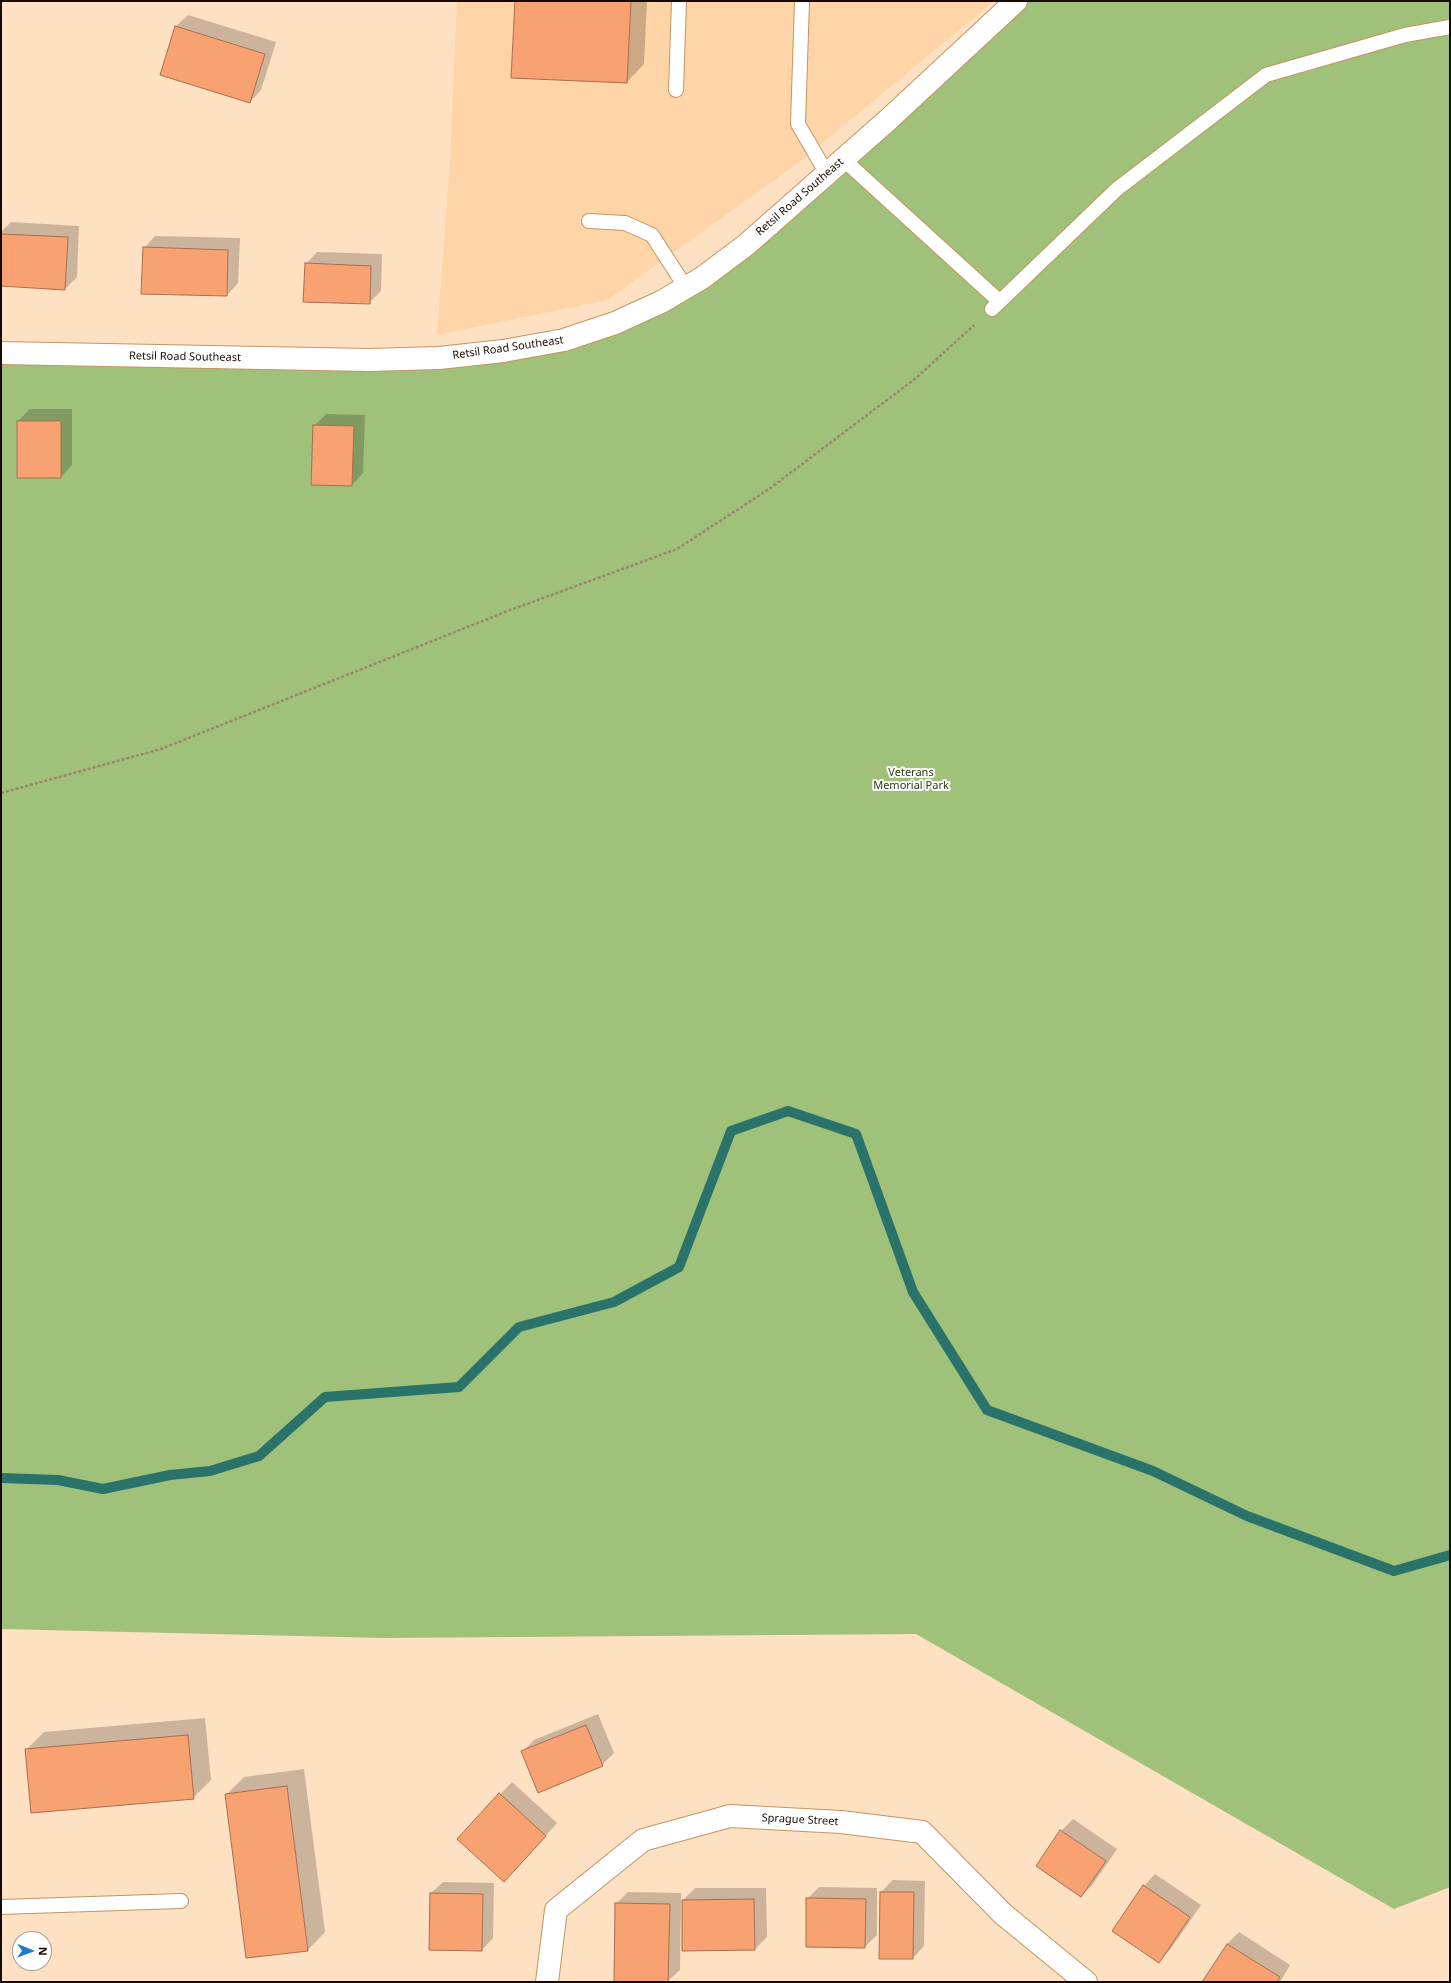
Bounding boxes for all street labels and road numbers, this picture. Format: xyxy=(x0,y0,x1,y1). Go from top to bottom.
street label: Retsil Road Southeast xyxy=(753,155,847,239)
street label: Retsil Road Southeast xyxy=(452,334,564,362)
street label: Retsil Road Southeast xyxy=(129,349,241,365)
street label: Sprague Street xyxy=(761,1811,839,1829)

